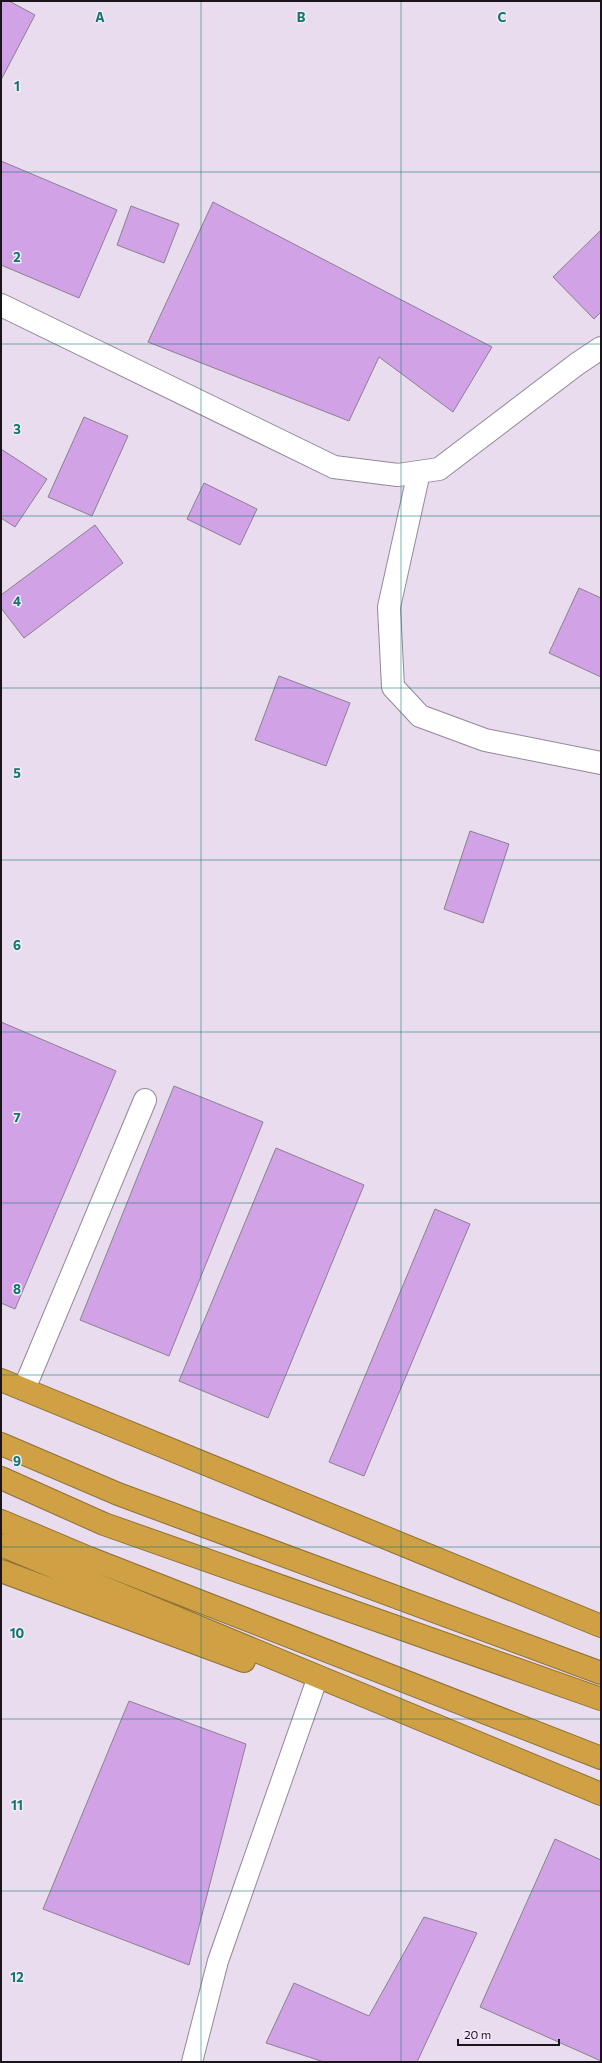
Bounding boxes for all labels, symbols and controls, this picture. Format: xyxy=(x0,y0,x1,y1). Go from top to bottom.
text: A xyxy=(95,9,105,25)
text: B xyxy=(297,9,306,25)
text: C xyxy=(498,9,507,25)
text: 1 xyxy=(14,78,20,94)
text: 2 xyxy=(13,249,21,265)
text: 3 xyxy=(13,421,21,437)
text: 4 xyxy=(13,593,21,609)
text: 5 xyxy=(13,765,21,781)
text: 6 xyxy=(13,937,21,953)
text: 7 xyxy=(13,1109,21,1125)
text: 8 xyxy=(13,1281,21,1297)
text: 9 xyxy=(13,1453,21,1469)
text: 10 xyxy=(10,1625,25,1641)
text: 11 xyxy=(11,1797,23,1813)
text: 12 xyxy=(10,1969,24,1985)
scale bar xyxy=(458,2021,559,2047)
text: 20 m xyxy=(464,2027,491,2041)

